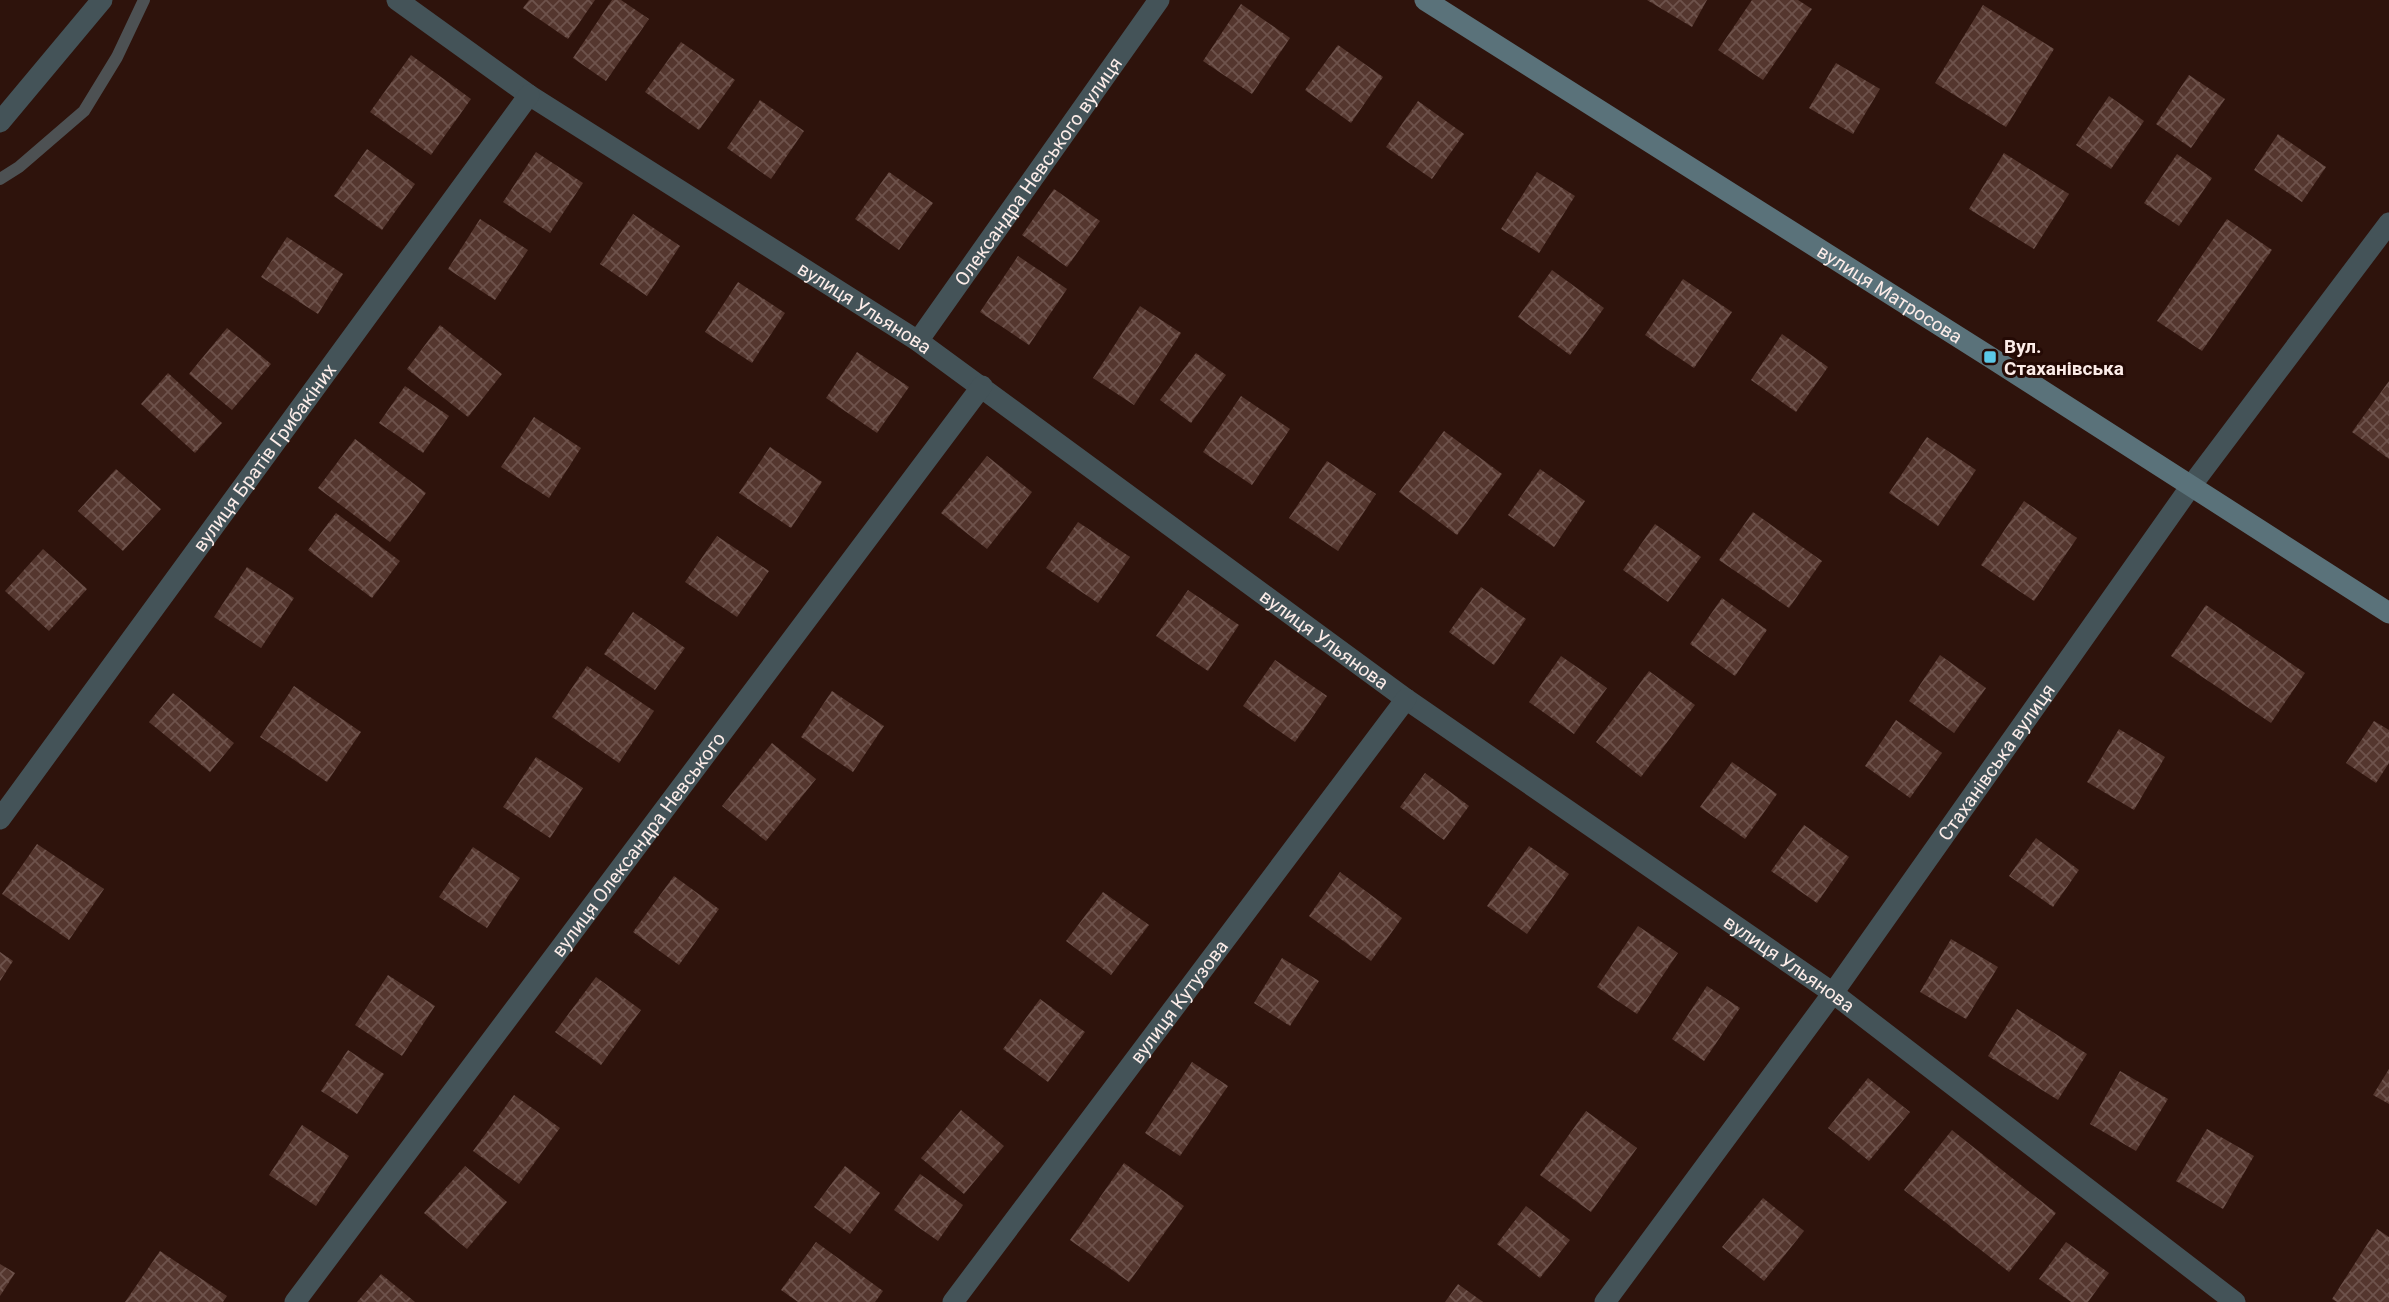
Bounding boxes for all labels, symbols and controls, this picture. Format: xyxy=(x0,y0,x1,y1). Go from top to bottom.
street label: Олександра Невського вулиця xyxy=(949,52,1127,290)
street label: вулиця Матросова xyxy=(1813,239,1967,348)
street label: вулиця Ульянова xyxy=(794,257,936,359)
place label: Вул. Стаханівська xyxy=(2004,335,2124,380)
marker: Вул. Стаханівська xyxy=(1982,349,1998,365)
street label: вулиця Братів Грибакіних xyxy=(188,358,341,556)
street label: вулиця Ульянова xyxy=(1256,584,1393,694)
street label: Стаханівська вулиця xyxy=(1933,679,2059,845)
street label: вулиця Олександра Невського xyxy=(547,728,730,961)
street label: вулиця Ульянова xyxy=(1720,910,1859,1017)
street label: вулиця Кутузова xyxy=(1125,935,1233,1068)

